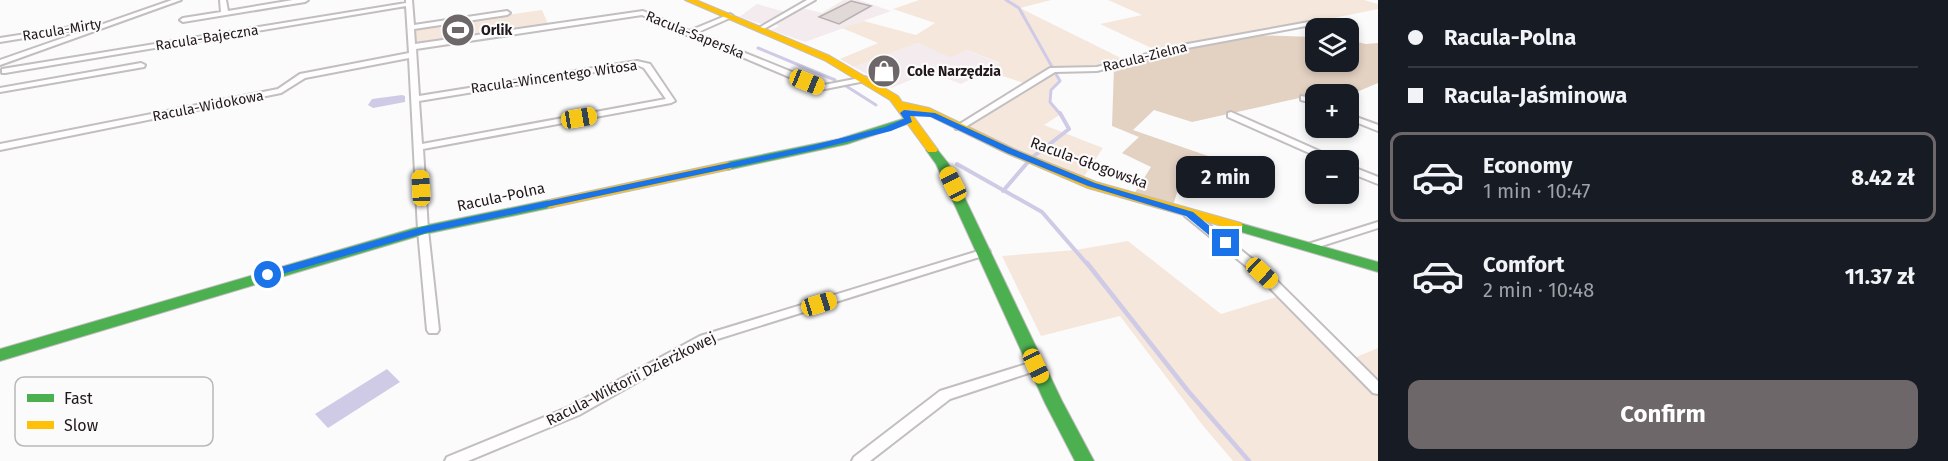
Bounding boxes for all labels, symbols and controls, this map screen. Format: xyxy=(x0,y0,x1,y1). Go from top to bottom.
street label: Racula-Saperska xyxy=(643,8,747,62)
sports icon: Orlik xyxy=(440,12,476,48)
street label: Racula-Mirty xyxy=(21,15,103,45)
map controls xyxy=(1305,18,1359,204)
button: layers xyxy=(1305,18,1359,72)
street label: Racula-Bajeczna xyxy=(154,21,260,55)
place label: Orlik xyxy=(481,22,512,39)
text: Racula-Polna xyxy=(1444,24,1576,51)
street label: Racula-Zielna xyxy=(1101,38,1189,76)
shop icon: Cole Narzędzia xyxy=(866,53,902,89)
street label: Racula-Wincentego Witosa xyxy=(470,57,638,97)
place label: Cole Narzędzia xyxy=(907,63,1001,80)
car xyxy=(787,67,827,97)
text: Racula-Jaśminowa xyxy=(1444,82,1627,109)
button: + xyxy=(1305,84,1359,138)
street label: Racula-Widokowa xyxy=(151,87,265,125)
car xyxy=(560,106,598,130)
street label: Racula-Głogowska xyxy=(1028,133,1150,193)
button: − xyxy=(1305,150,1359,204)
icon: car xyxy=(1411,150,1465,204)
text: Economy xyxy=(1483,152,1572,179)
callout: 2 min xyxy=(1176,156,1276,198)
car xyxy=(937,164,969,204)
text: 8.42 zł xyxy=(1851,164,1915,191)
text: 2 min xyxy=(1201,165,1250,189)
car xyxy=(411,170,431,206)
street label: Racula-Polna xyxy=(455,179,547,215)
text: 1 min · 10:47 xyxy=(1483,179,1590,203)
route end xyxy=(1212,229,1239,256)
icon: car xyxy=(1411,249,1465,303)
text: Comfort xyxy=(1483,251,1564,278)
car xyxy=(1243,254,1281,292)
route start xyxy=(254,261,281,288)
text: 11.37 zł xyxy=(1845,263,1915,290)
text: 2 min · 10:48 xyxy=(1483,278,1594,302)
car xyxy=(799,290,839,318)
street label: Racula-Wiktorii Dzierżkowej xyxy=(543,328,719,430)
car xyxy=(1020,346,1052,386)
legend xyxy=(15,377,213,446)
button: Confirm xyxy=(1408,380,1918,449)
text: Fast xyxy=(64,389,93,408)
text: Slow xyxy=(64,416,99,435)

